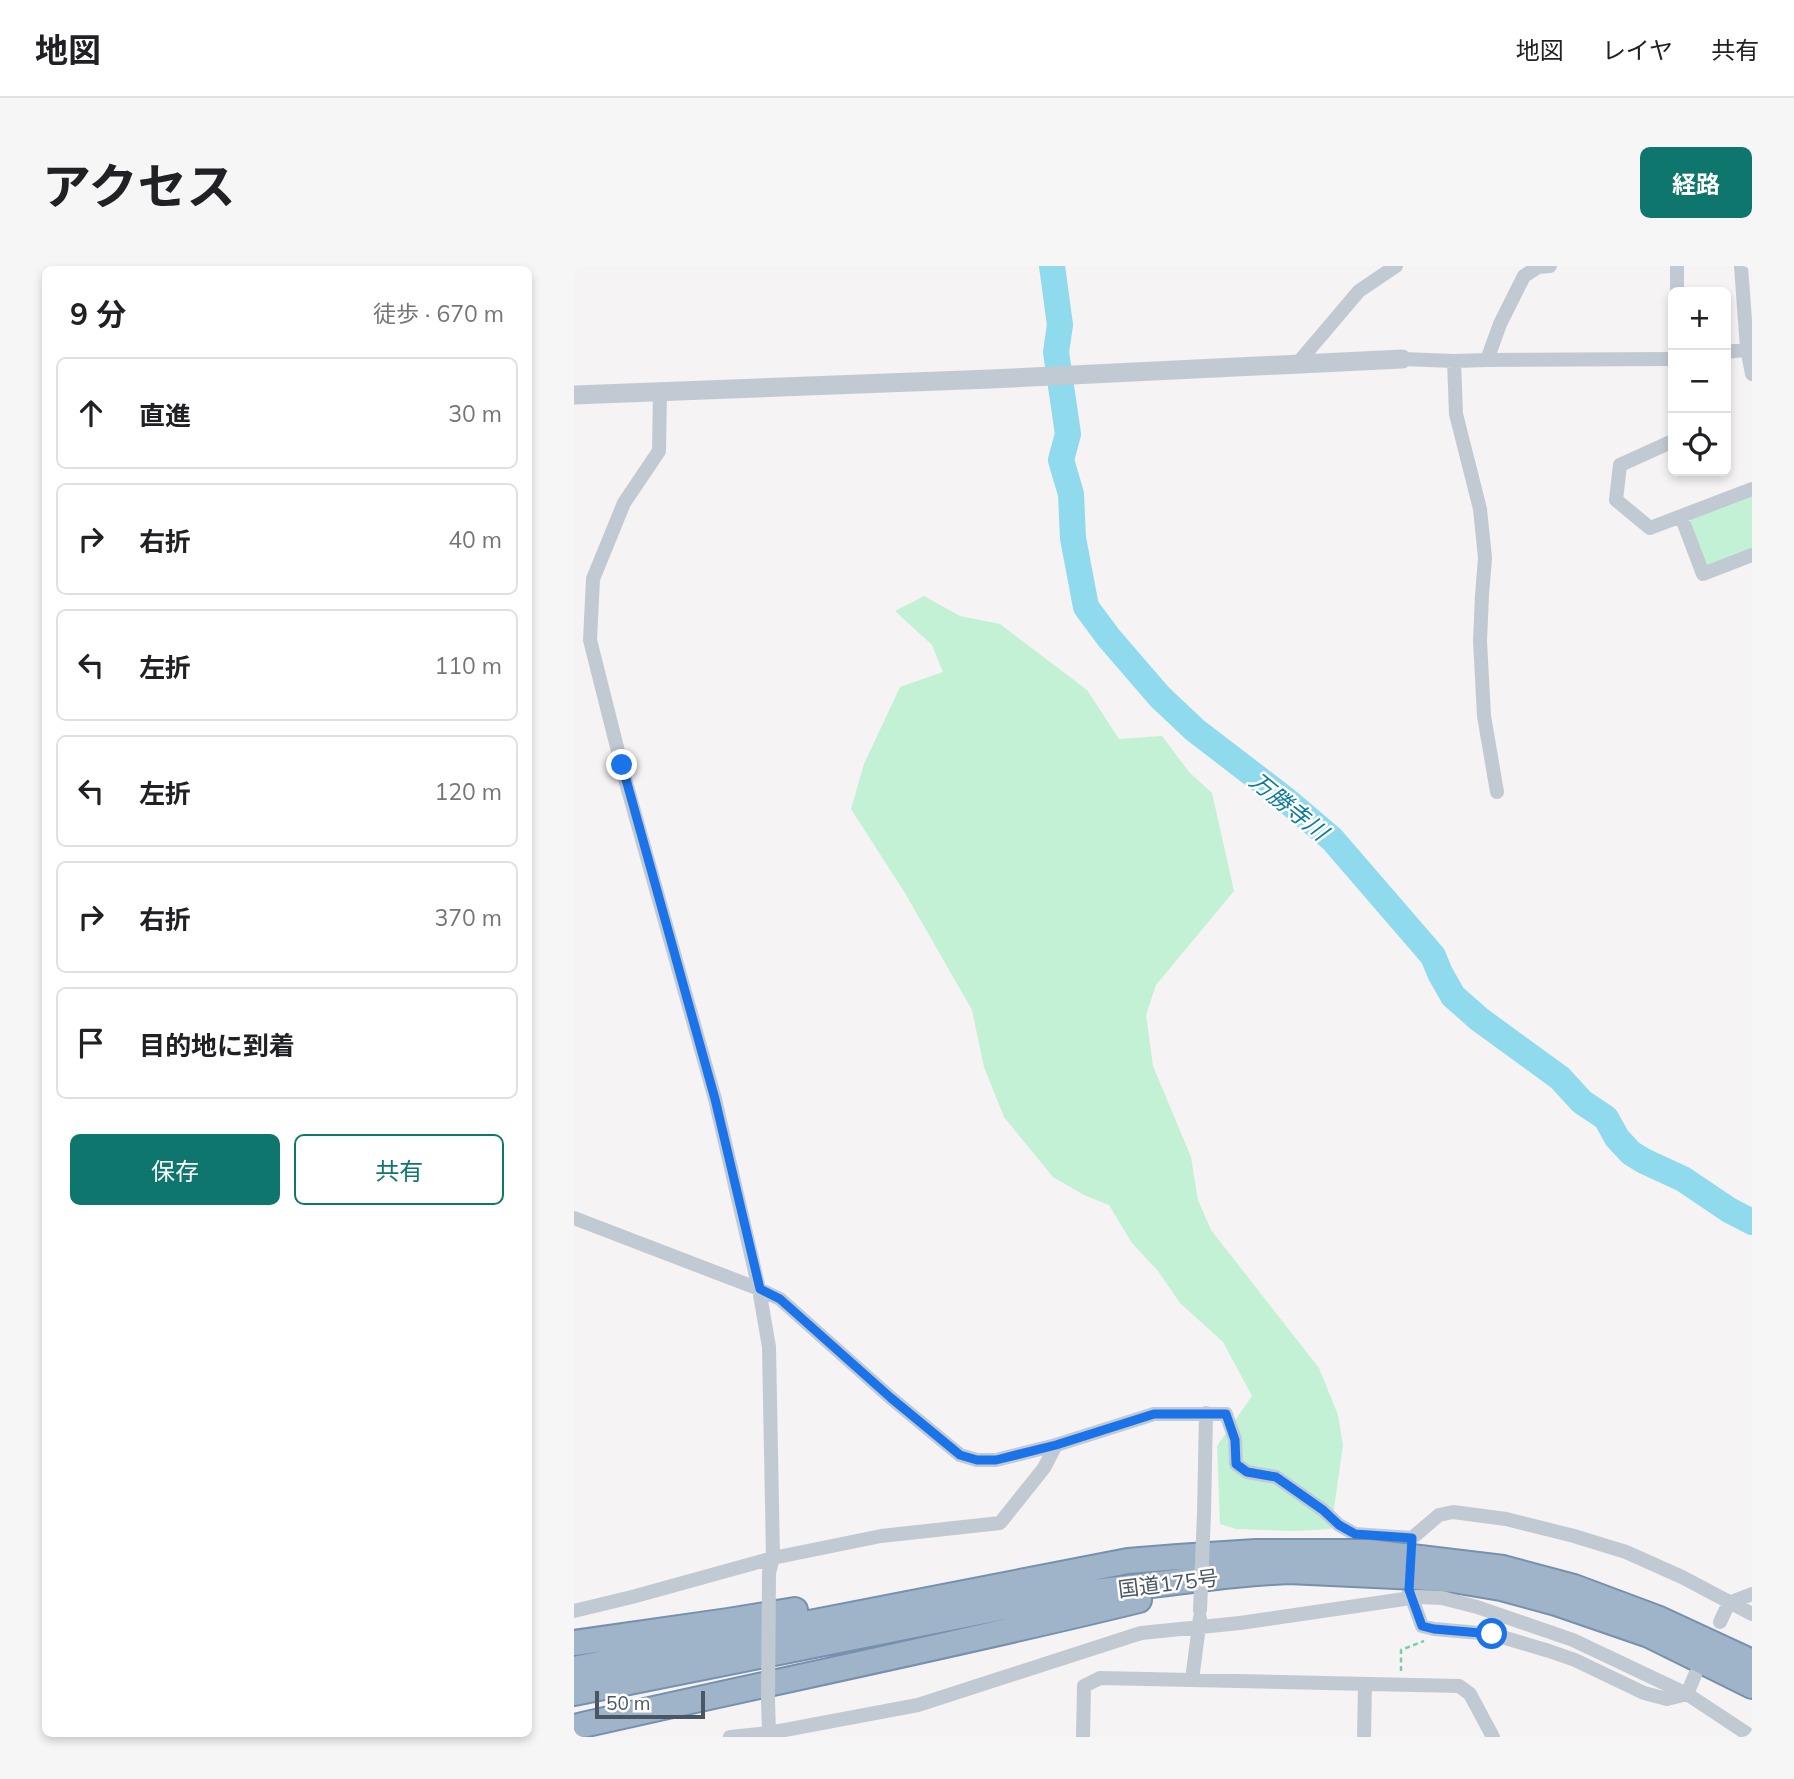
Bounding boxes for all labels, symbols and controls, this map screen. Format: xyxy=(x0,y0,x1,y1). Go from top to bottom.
text: 地図 xyxy=(35,29,101,70)
text: 地図 xyxy=(1516,35,1564,65)
text: レイヤ xyxy=(1602,35,1673,65)
text: 共有 xyxy=(1711,35,1759,65)
button: 経路 xyxy=(1640,147,1752,218)
text: アクセス xyxy=(42,155,236,216)
map controls xyxy=(1668,287,1731,476)
button: + xyxy=(1668,287,1731,350)
text: 9 分 xyxy=(70,295,126,333)
text: 徒歩 · 670 m xyxy=(373,299,504,328)
button: − xyxy=(1668,350,1731,413)
icon: ahead xyxy=(72,394,110,432)
text: 直進 xyxy=(139,399,191,432)
text: 30 m xyxy=(448,399,502,428)
button: locate xyxy=(1668,413,1731,476)
icon: right xyxy=(72,520,110,558)
text: 右折 xyxy=(139,525,191,558)
text: 40 m xyxy=(448,525,502,554)
icon: left xyxy=(72,646,110,684)
text: 左折 xyxy=(139,651,191,684)
text: 110 m xyxy=(434,651,502,680)
route end xyxy=(606,749,637,780)
water label: 万勝寺川 xyxy=(1244,766,1336,848)
icon: left xyxy=(72,772,110,810)
text: 左折 xyxy=(139,777,191,810)
text: 120 m xyxy=(434,777,502,806)
icon: right xyxy=(72,898,110,936)
text: 右折 xyxy=(139,903,191,936)
text: 370 m xyxy=(434,903,502,932)
icon: arrive xyxy=(72,1024,110,1062)
text: 目的地に到着 xyxy=(139,1029,295,1062)
button: 保存 xyxy=(70,1134,280,1205)
button: 共有 xyxy=(294,1134,504,1205)
street label: 国道175号 xyxy=(1116,1564,1220,1602)
route start xyxy=(1476,1618,1507,1649)
scale bar xyxy=(595,1688,705,1720)
text: 50 m xyxy=(606,1691,650,1715)

